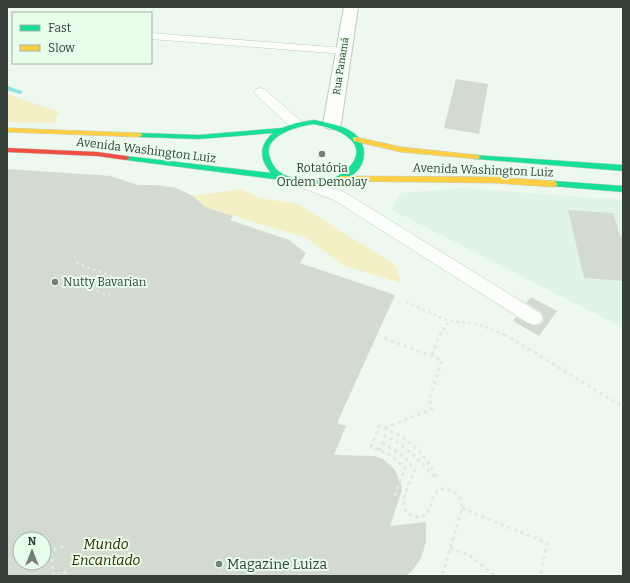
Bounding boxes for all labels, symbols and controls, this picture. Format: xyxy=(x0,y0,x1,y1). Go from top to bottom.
legend xyxy=(12,12,152,64)
text: Fast xyxy=(48,21,72,35)
street label: Rua Panamá xyxy=(331,36,352,96)
text: Slow xyxy=(48,41,75,55)
street label: Avenida Washington Luiz xyxy=(75,134,217,166)
marker: Rotatória Ordem Demolay xyxy=(317,149,327,159)
place label: Rotatória Ordem Demolay xyxy=(277,161,368,189)
street label: Avenida Washington Luiz xyxy=(412,161,554,179)
place label: Nutty Bavarian xyxy=(63,275,147,289)
marker: Nutty Bavarian xyxy=(50,277,60,287)
north arrow xyxy=(12,531,52,571)
text: N xyxy=(28,535,37,548)
park label: Mundo Encantado xyxy=(72,536,141,569)
place label: Magazine Luiza xyxy=(227,556,328,573)
marker: Magazine Luiza xyxy=(214,559,224,569)

